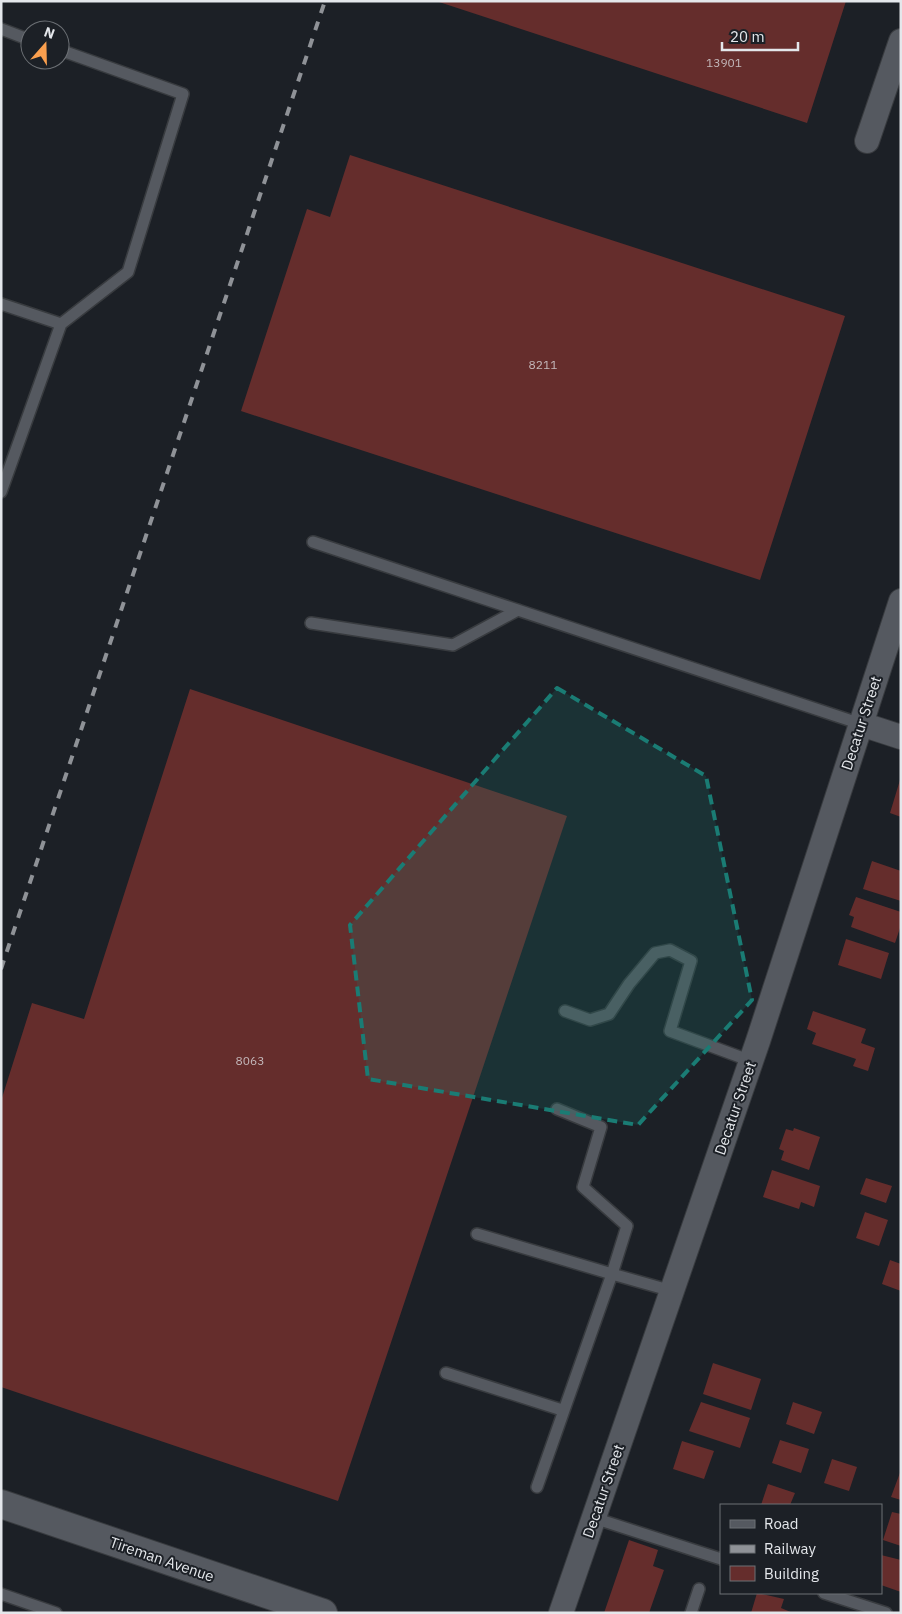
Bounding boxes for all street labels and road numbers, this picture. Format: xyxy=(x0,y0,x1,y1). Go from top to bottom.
street label: Decatur Street xyxy=(837,674,885,772)
street label: Decatur Street xyxy=(710,1059,760,1157)
street label: Decatur Street xyxy=(578,1442,628,1540)
street label: Tireman Avenue xyxy=(107,1532,217,1586)

